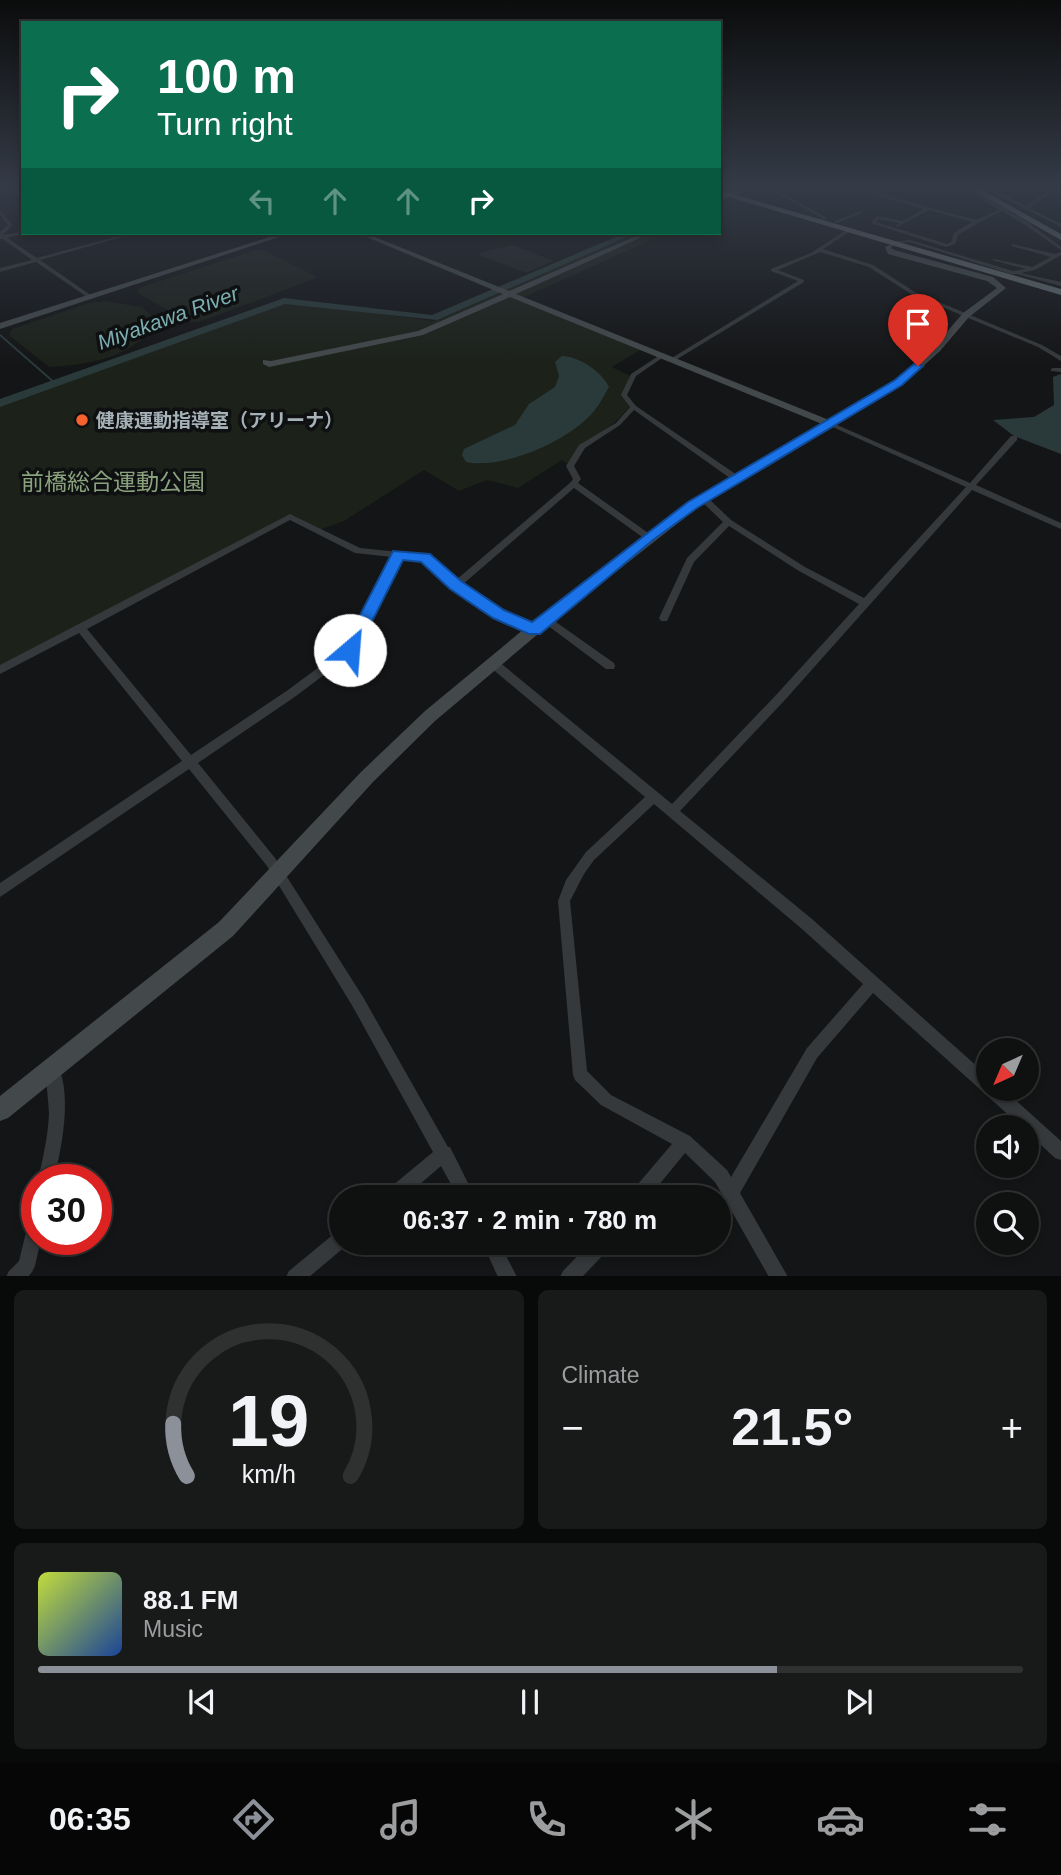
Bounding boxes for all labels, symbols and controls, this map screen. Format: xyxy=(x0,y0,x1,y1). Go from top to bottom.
icon: right xyxy=(42,49,133,140)
text: 100 m xyxy=(157,49,296,103)
text: Turn right xyxy=(157,106,293,142)
icon: left xyxy=(243,182,281,220)
icon: ahead xyxy=(316,182,354,220)
icon: ahead xyxy=(389,182,427,220)
icon: right xyxy=(462,182,500,220)
water label: Miyakawa River xyxy=(94,281,242,354)
pin xyxy=(888,294,948,366)
icon: arrive xyxy=(899,305,937,343)
place label: 健康運動指導室（アリーナ） xyxy=(95,410,343,431)
marker: 健康運動指導室（アリーナ） xyxy=(74,412,90,428)
park label: 前橋総合運動公園 xyxy=(21,469,205,495)
position arrow xyxy=(313,613,387,687)
north arrow xyxy=(976,1038,1040,1101)
map controls xyxy=(976,1038,1039,1255)
button: sound xyxy=(976,1115,1039,1178)
speed limit sign: 30 xyxy=(21,1164,112,1255)
button: search xyxy=(976,1192,1039,1255)
text: 06:37 · 2 min · 780 m xyxy=(403,1205,657,1235)
text: Climate xyxy=(562,1362,639,1388)
text: 19 xyxy=(228,1380,309,1461)
text: 21.5° xyxy=(731,1398,853,1456)
text: − xyxy=(562,1407,584,1449)
text: + xyxy=(1001,1407,1023,1449)
text: km/h xyxy=(242,1459,296,1487)
text: 88.1 FM xyxy=(143,1585,238,1615)
text: Music xyxy=(143,1616,203,1642)
icon: previous xyxy=(183,1683,221,1721)
icon: pause xyxy=(511,1683,549,1721)
icon: next xyxy=(840,1683,878,1721)
icon: directions xyxy=(229,1795,278,1844)
icon: music xyxy=(376,1795,425,1844)
icon: phone xyxy=(522,1795,571,1844)
icon: climate xyxy=(669,1795,718,1844)
icon: car xyxy=(816,1795,865,1844)
icon: filters xyxy=(963,1795,1012,1844)
text: 06:35 xyxy=(49,1801,131,1837)

